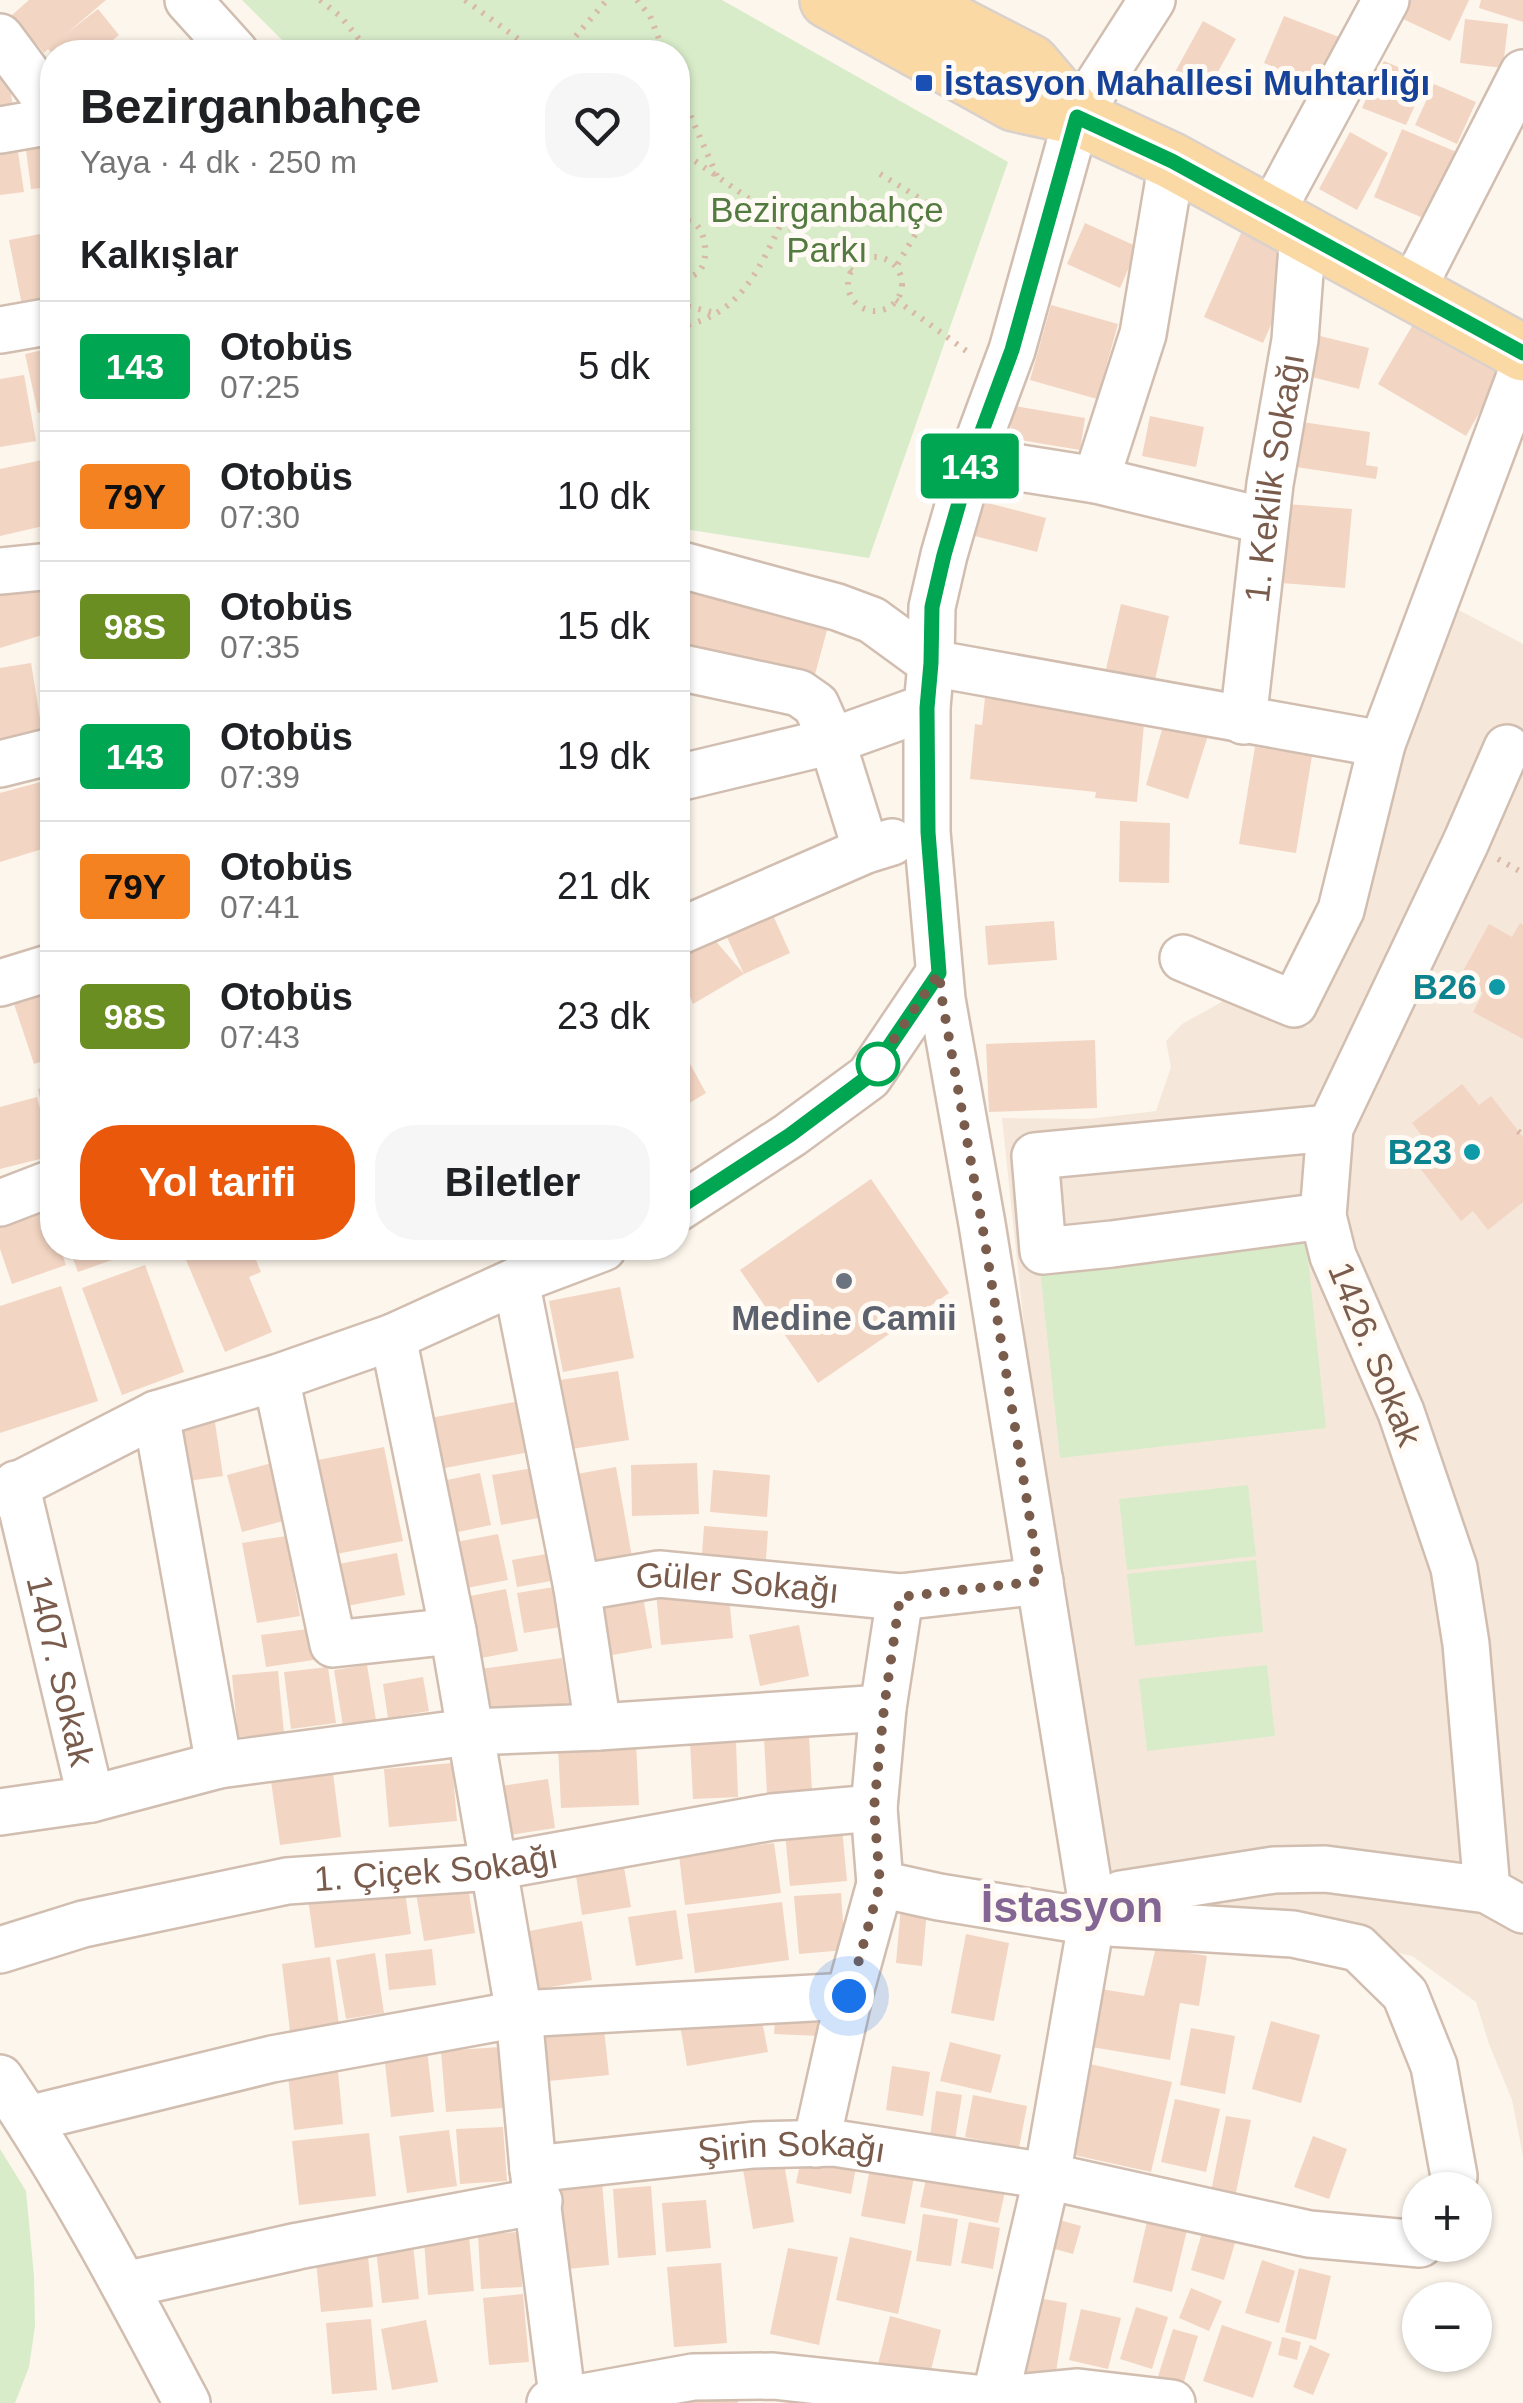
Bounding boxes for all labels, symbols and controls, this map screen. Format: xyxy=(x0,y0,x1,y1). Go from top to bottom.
place label: İstasyon Mahallesi Muhtarlığı xyxy=(944,63,1430,102)
marker: İstasyon Mahallesi Muhtarlığı xyxy=(913,72,935,94)
button: heart xyxy=(545,73,650,178)
text: Bezirganbahçe xyxy=(80,80,421,133)
text: Yaya · 4 dk · 250 m xyxy=(80,144,357,180)
park label: Bezirganbahçe Parkı xyxy=(710,190,944,269)
text: Kalkışlar xyxy=(80,234,238,276)
text: Otobüs xyxy=(220,326,353,368)
text: 5 dk xyxy=(578,345,650,387)
text: 143 xyxy=(106,347,164,386)
street label: 1. Keklik Sokağı xyxy=(1237,351,1311,604)
text: 07:25 xyxy=(220,369,300,405)
line badge: 143 xyxy=(912,434,1028,498)
text: 143 xyxy=(941,447,999,486)
text: Otobüs xyxy=(220,456,353,498)
text: 10 dk xyxy=(557,475,650,517)
text: 79Y xyxy=(104,477,166,516)
text: 07:30 xyxy=(220,499,300,535)
text: Otobüs xyxy=(220,586,353,628)
text: 15 dk xyxy=(557,605,650,647)
text: 98S xyxy=(104,607,166,646)
text: 07:35 xyxy=(220,629,300,665)
text: Otobüs xyxy=(220,716,353,758)
text: 19 dk xyxy=(557,735,650,777)
text: 143 xyxy=(106,737,164,776)
text: 07:39 xyxy=(220,759,300,795)
text: Otobüs xyxy=(220,846,353,888)
text: 21 dk xyxy=(557,865,650,907)
text: 79Y xyxy=(104,867,166,906)
text: 07:41 xyxy=(220,889,300,925)
place label: B26 xyxy=(1413,967,1477,1006)
text: Otobüs xyxy=(220,976,353,1018)
marker: B26 xyxy=(1486,976,1508,998)
text: 23 dk xyxy=(557,995,650,1037)
text: 98S xyxy=(104,997,166,1036)
text: 07:43 xyxy=(220,1019,300,1055)
unlabelled marker xyxy=(857,1043,899,1085)
button: Yol tarifi xyxy=(80,1125,355,1240)
button: Biletler xyxy=(375,1125,650,1240)
place label: B23 xyxy=(1388,1132,1452,1171)
marker: B23 xyxy=(1461,1141,1483,1163)
street label: 1426. Sokak xyxy=(1321,1256,1430,1452)
marker: Medine Camii xyxy=(833,1270,855,1292)
place label: Medine Camii xyxy=(731,1298,957,1337)
street label: Güler Sokağı xyxy=(633,1554,841,1610)
street label: 1407. Sokak xyxy=(19,1571,103,1770)
street label: 1. Çiçek Sokağı xyxy=(313,1836,561,1898)
district label: İstasyon xyxy=(981,1881,1163,1932)
your location xyxy=(824,1971,874,2021)
street label: Şirin Sokağı xyxy=(695,2123,889,2170)
map controls xyxy=(1402,2172,1492,2372)
button: + xyxy=(1402,2172,1492,2262)
button: − xyxy=(1402,2282,1492,2372)

